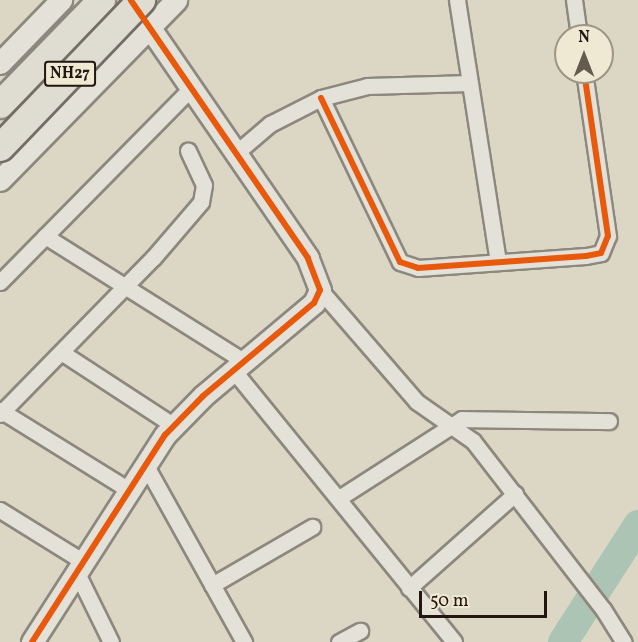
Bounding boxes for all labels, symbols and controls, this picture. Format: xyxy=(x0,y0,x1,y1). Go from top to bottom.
north arrow xyxy=(554,24,614,84)
text: N xyxy=(578,27,590,49)
road number: NH27 xyxy=(43,61,97,87)
scale bar xyxy=(422,579,550,617)
text: 50 m xyxy=(430,589,469,614)

